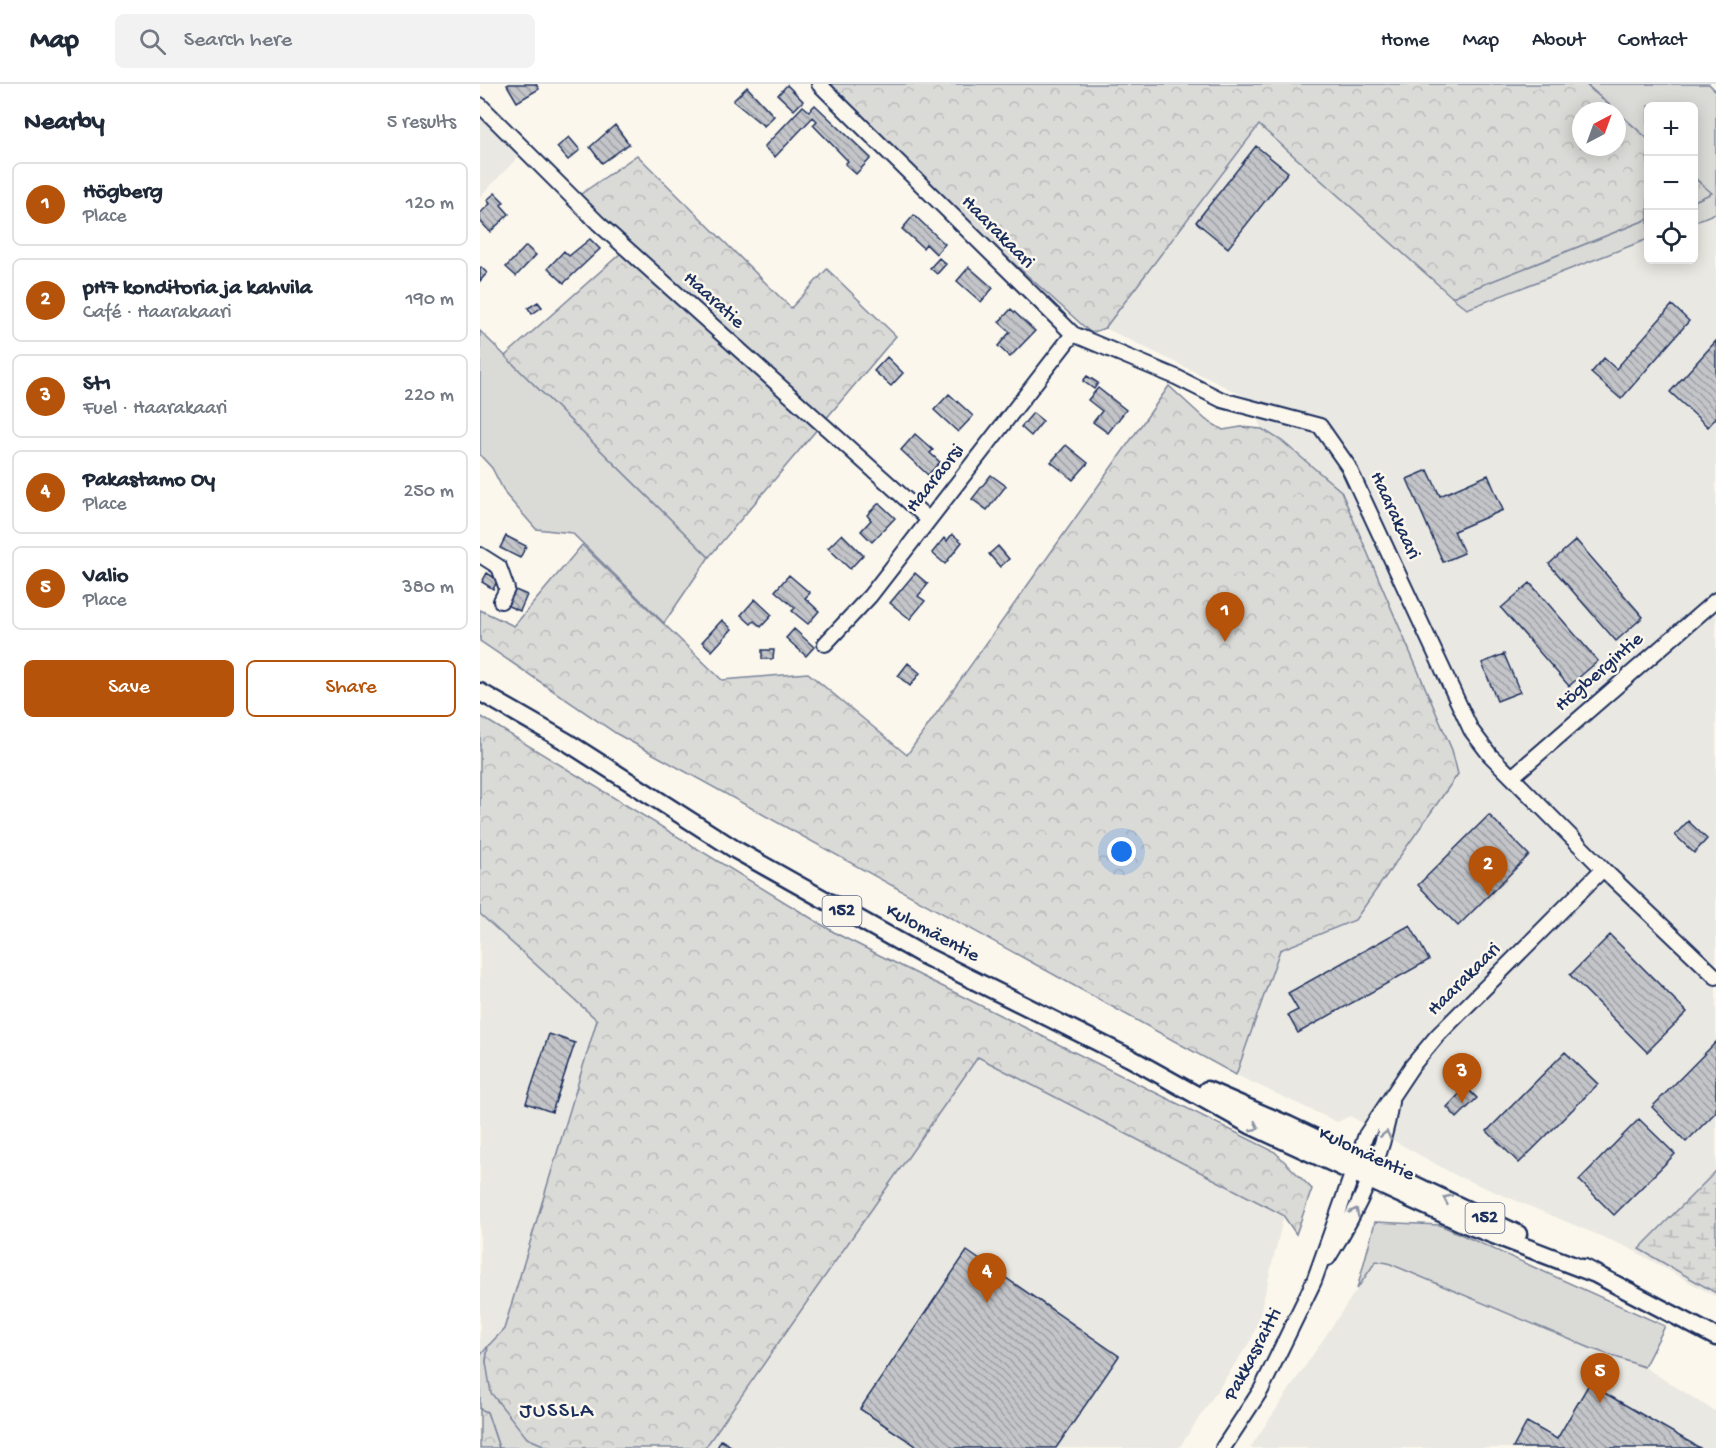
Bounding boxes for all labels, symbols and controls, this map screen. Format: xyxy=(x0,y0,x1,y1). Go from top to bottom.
search box xyxy=(115,14,535,68)
text: Map xyxy=(30,25,79,58)
icon: search xyxy=(136,25,169,58)
text: Search here xyxy=(184,28,292,54)
text: Home xyxy=(1381,29,1429,54)
text: Map xyxy=(1462,29,1499,54)
text: About xyxy=(1532,29,1585,54)
text: Contact xyxy=(1618,29,1686,54)
north arrow xyxy=(1572,102,1626,156)
map controls xyxy=(1644,102,1698,264)
button: + xyxy=(1644,102,1698,156)
text: Nearby xyxy=(24,108,105,139)
text: 5 results xyxy=(387,112,456,135)
button: − xyxy=(1644,156,1698,210)
text: Högberg xyxy=(83,180,163,206)
street label: Haarakaari xyxy=(956,192,1038,274)
text: 1 xyxy=(41,193,50,216)
text: 120 m xyxy=(406,193,454,216)
text: Place xyxy=(83,206,127,229)
button: locate xyxy=(1644,210,1698,264)
street label: Haaratie xyxy=(678,267,749,335)
text: pH7 konditoria ja kahvila xyxy=(83,276,312,302)
text: 2 xyxy=(41,289,50,312)
text: 190 m xyxy=(406,289,454,312)
text: Café · Haarakaari xyxy=(83,302,232,325)
text: St1 xyxy=(83,372,111,398)
text: 3 xyxy=(40,385,51,408)
text: 220 m xyxy=(404,385,454,408)
text: Fuel · Haarakaari xyxy=(83,398,227,421)
street label: Haaraorsi xyxy=(902,440,970,518)
text: Pakastamo Oy xyxy=(83,468,215,494)
street label: Haarakaari xyxy=(1364,468,1424,564)
text: 4 xyxy=(41,481,50,504)
text: 250 m xyxy=(403,481,454,504)
text: Place xyxy=(83,494,127,517)
text: Valio xyxy=(83,564,128,590)
text: 5 xyxy=(40,577,51,600)
text: 380 m xyxy=(402,577,454,600)
text: Place xyxy=(83,590,127,613)
pin: 1 xyxy=(1206,592,1244,642)
street label: Högbergintie xyxy=(1551,628,1649,717)
button: Save xyxy=(24,660,234,717)
button: Share xyxy=(246,660,456,717)
your location xyxy=(1107,837,1136,866)
pin: 2 xyxy=(1468,846,1508,896)
road number: 152 xyxy=(822,896,862,926)
street label: Kulomäentie xyxy=(881,900,984,969)
street label: Haarakaari xyxy=(1424,939,1506,1021)
pin: 3 xyxy=(1442,1054,1482,1103)
one-way arrow xyxy=(1248,1119,1259,1131)
street label: Kulomäentie xyxy=(1314,1123,1418,1188)
one-way arrow xyxy=(1378,1130,1391,1140)
one-way arrow xyxy=(1442,1195,1453,1207)
road number: 152 xyxy=(1466,1203,1504,1233)
one-way arrow xyxy=(1347,1207,1359,1218)
pin: 4 xyxy=(968,1254,1006,1303)
street label: Pakkasraitti xyxy=(1220,1305,1288,1406)
pin: 5 xyxy=(1580,1354,1620,1403)
district label: JUSSLA xyxy=(520,1399,594,1425)

